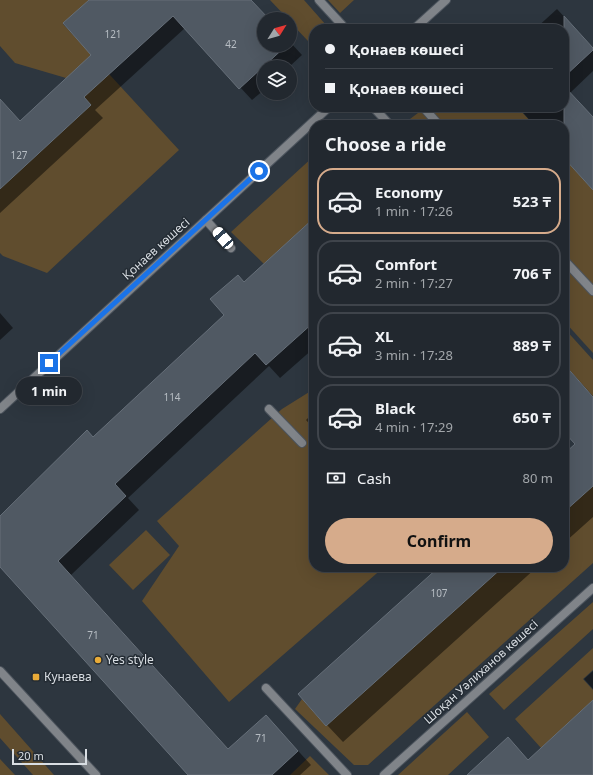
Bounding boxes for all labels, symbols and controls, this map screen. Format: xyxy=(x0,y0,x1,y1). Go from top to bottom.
north arrow xyxy=(257,12,297,52)
map controls xyxy=(257,12,297,100)
house number: 121 xyxy=(104,27,122,41)
house number: 42 xyxy=(225,37,237,51)
text: Қонаев көшесі xyxy=(349,39,464,59)
button: layers xyxy=(257,60,297,100)
text: Қонаев көшесі xyxy=(349,78,464,98)
text: Choose a ride xyxy=(325,132,446,156)
house number: 127 xyxy=(10,148,28,162)
route start xyxy=(250,162,268,180)
text: Economy xyxy=(375,182,443,202)
icon: car xyxy=(327,183,363,219)
text: 523 ₸ xyxy=(513,191,551,211)
text: 1 min · 17:26 xyxy=(375,202,453,220)
street label: Қонаев көшесі xyxy=(118,214,193,284)
car xyxy=(211,225,235,251)
text: Comfort xyxy=(375,254,437,274)
icon: car xyxy=(327,255,363,291)
text: 706 ₸ xyxy=(513,263,551,283)
text: 2 min · 17:27 xyxy=(375,274,453,292)
text: XL xyxy=(375,326,393,346)
icon: car xyxy=(327,327,363,363)
text: 889 ₸ xyxy=(513,335,551,355)
text: 3 min · 17:28 xyxy=(375,346,453,364)
route end xyxy=(40,354,58,372)
callout: 1 min xyxy=(16,377,82,405)
text: 1 min xyxy=(31,382,67,400)
house number: 114 xyxy=(163,390,181,404)
text: Black xyxy=(375,398,415,418)
icon: car xyxy=(327,399,363,435)
text: 650 ₸ xyxy=(513,407,551,427)
text: 4 min · 17:29 xyxy=(375,418,453,436)
icon: cash xyxy=(325,467,347,489)
text: Cash xyxy=(357,468,391,488)
text: 80 m xyxy=(523,469,553,487)
button: Confirm xyxy=(325,518,553,564)
house number: 107 xyxy=(430,586,448,600)
street label: Шоқан Уәлиханов көшесі xyxy=(420,616,542,728)
house number: 71 xyxy=(87,628,99,642)
place label: Yes style xyxy=(106,651,154,668)
marker: Yes style xyxy=(93,655,103,665)
place label: Кунаева xyxy=(44,668,92,685)
marker: Кунаева xyxy=(31,672,41,682)
house number: 71 xyxy=(255,731,267,745)
scale bar xyxy=(12,747,87,766)
text: 20 m xyxy=(18,748,44,763)

